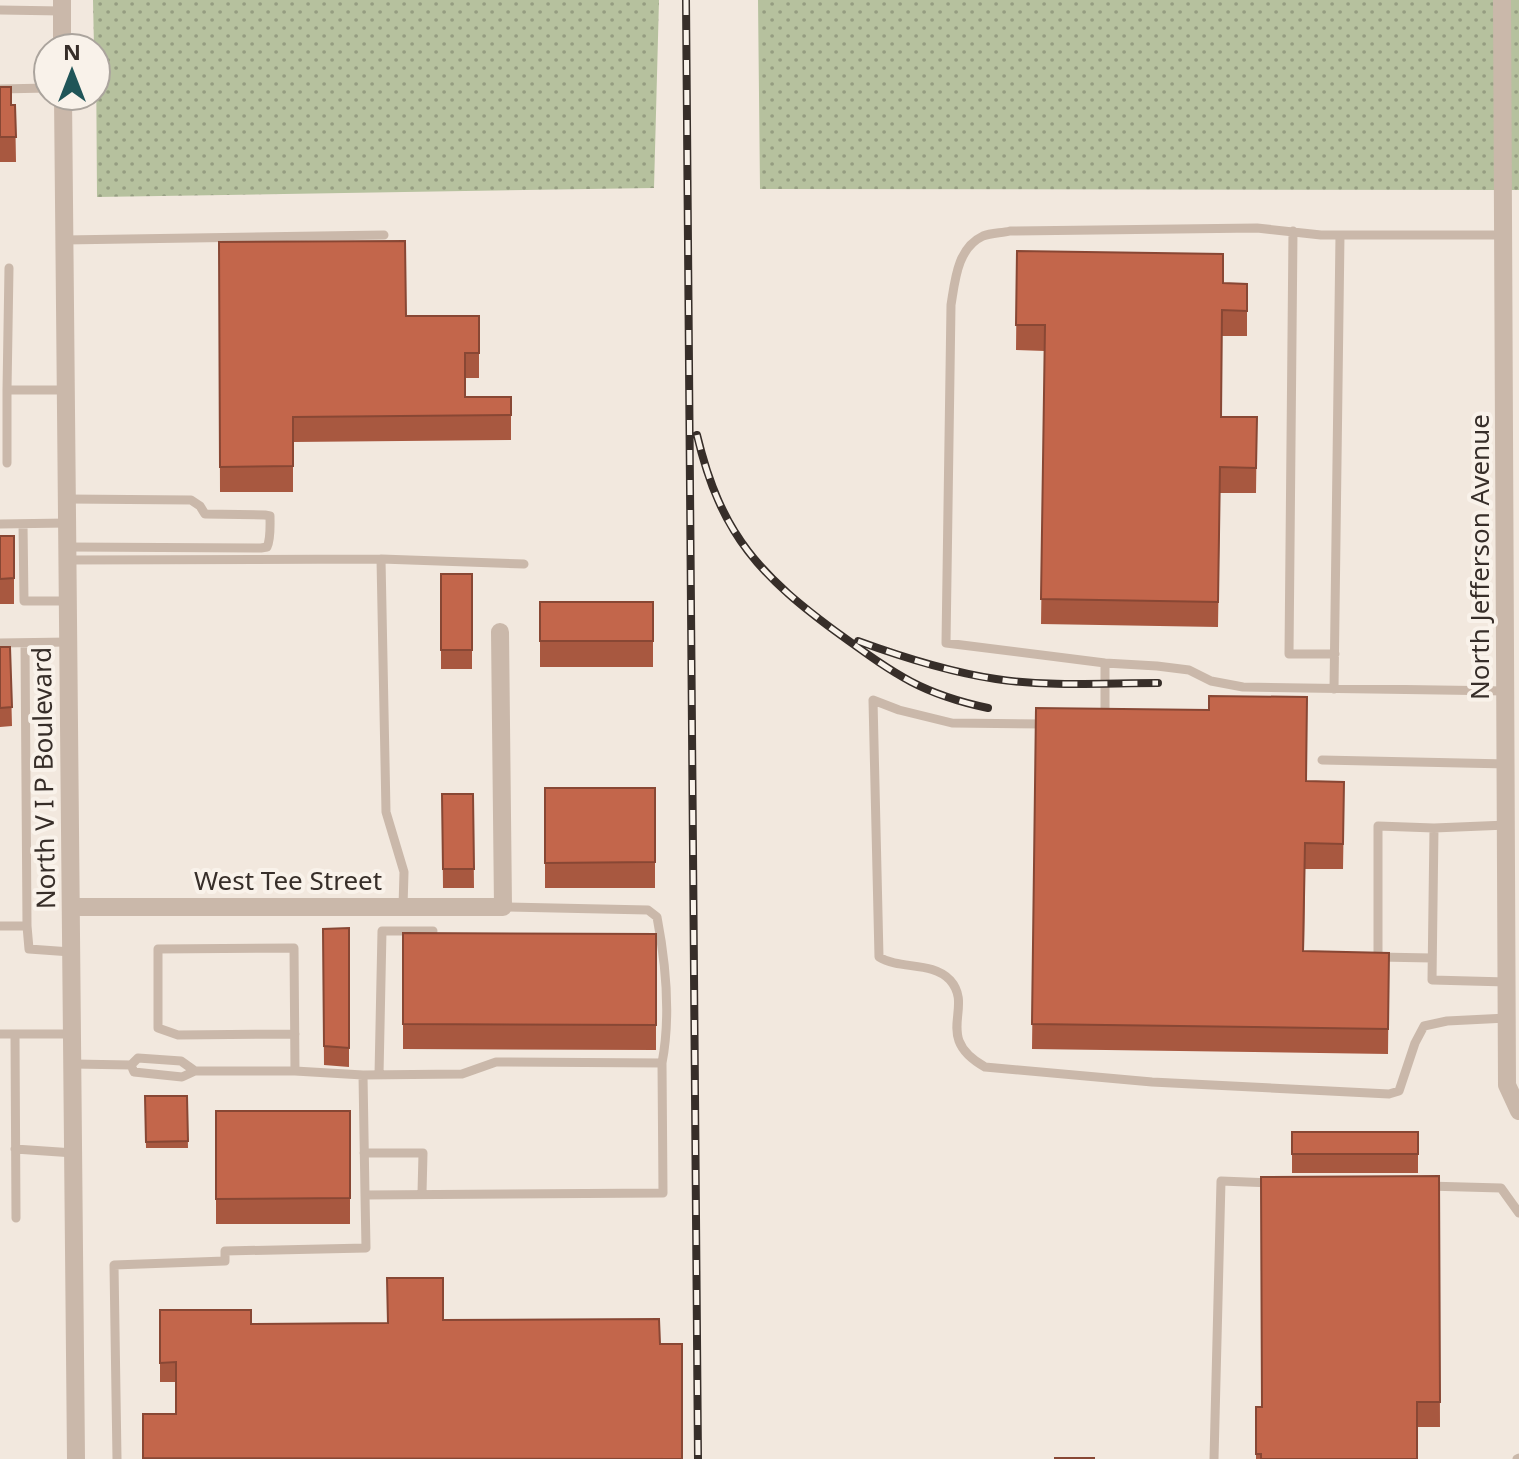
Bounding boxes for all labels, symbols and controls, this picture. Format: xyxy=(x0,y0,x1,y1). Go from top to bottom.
north arrow xyxy=(32,32,112,112)
text: N xyxy=(63,36,81,66)
street label: North Jefferson Avenue xyxy=(1461,414,1497,700)
street label: North V I P Boulevard xyxy=(23,647,63,910)
street label: West Tee Street xyxy=(194,862,382,898)

